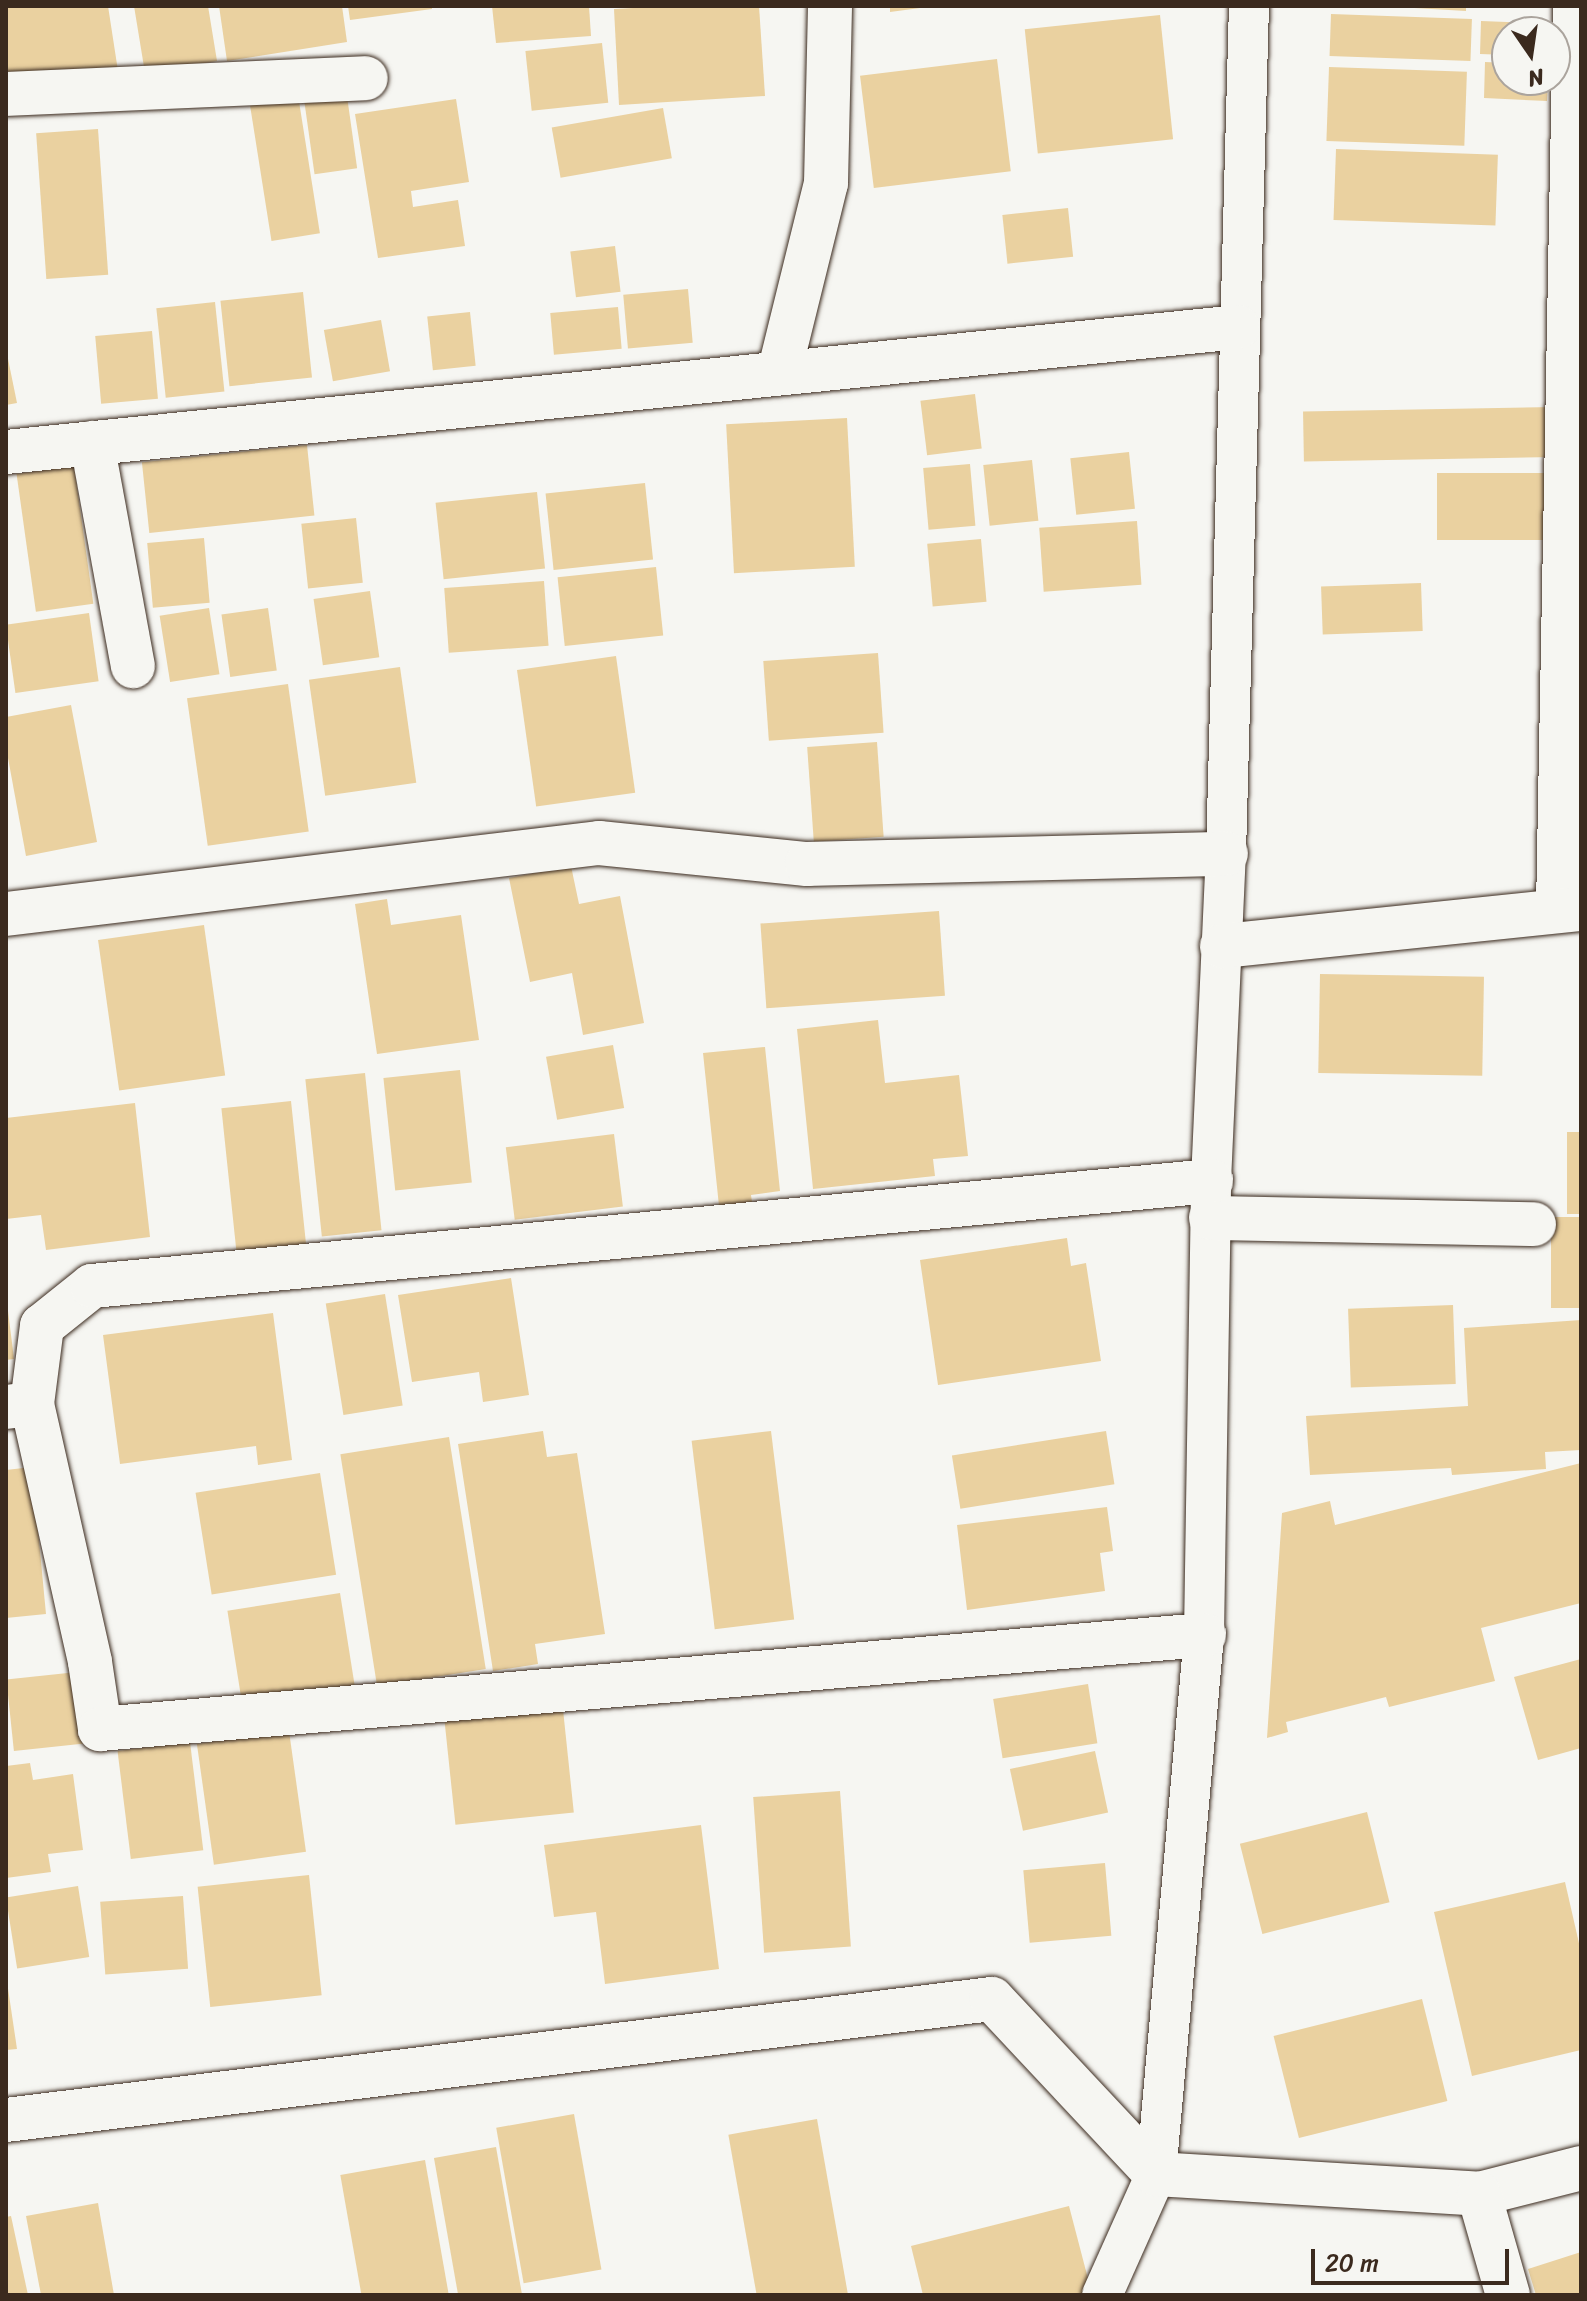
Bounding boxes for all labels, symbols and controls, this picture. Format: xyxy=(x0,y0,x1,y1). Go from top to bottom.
north arrow xyxy=(1491,16,1571,96)
text: N xyxy=(1524,57,1548,99)
scale bar xyxy=(1315,2233,1513,2283)
text: 20 m xyxy=(1325,2242,1379,2284)

